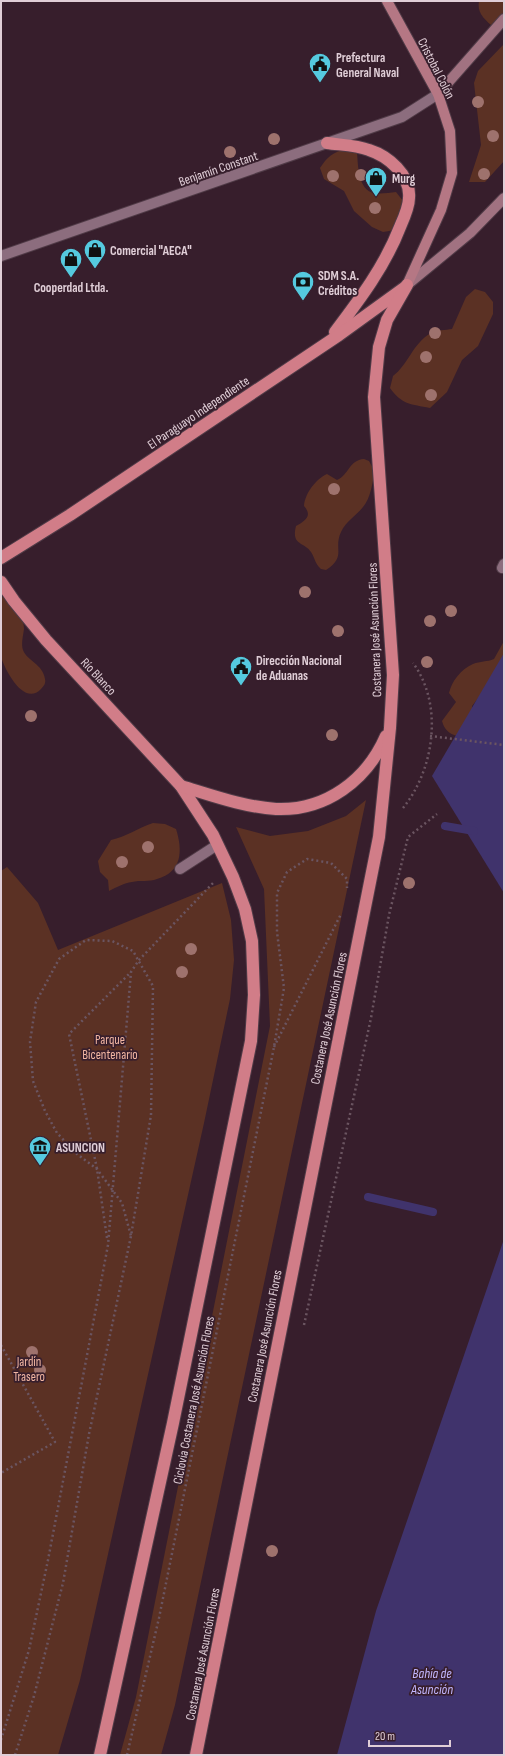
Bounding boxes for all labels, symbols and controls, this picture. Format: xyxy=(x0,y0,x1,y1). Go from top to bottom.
street label: Cristobal Colón xyxy=(414,35,458,102)
place label: Prefectura General Naval xyxy=(336,50,399,81)
public building icon: Prefectura General Naval xyxy=(307,51,333,84)
street label: Benjamín Constant xyxy=(177,148,260,190)
shop icon: Murg xyxy=(363,165,389,198)
place label: Murg xyxy=(392,171,416,187)
shop icon: Comercial "AECA" xyxy=(82,237,108,270)
place label: Comercial "AECA" xyxy=(110,243,192,259)
shop icon: Cooperdad Ltda. xyxy=(58,246,84,279)
place label: SDM S.A. Créditos xyxy=(318,268,359,299)
bank icon: SDM S.A. Créditos xyxy=(290,269,316,302)
place label: Cooperdad Ltda. xyxy=(34,280,108,296)
street label: El Paraguayo Independiente xyxy=(145,373,253,453)
street label: Costanera José Asunción Flores xyxy=(365,562,385,698)
place label: Dirección Nacional de Aduanas xyxy=(256,653,342,684)
public building icon: Dirección Nacional de Aduanas xyxy=(228,654,254,687)
street label: Río Blanco xyxy=(77,655,120,699)
street label: Costanera José Asunción Flores xyxy=(307,950,351,1086)
park label: Parque Bicentenario xyxy=(82,1032,138,1063)
museum icon: ASUNCION xyxy=(27,1134,53,1167)
place label: ASUNCION xyxy=(55,1140,105,1156)
street label: Costanera José Asunción Flores xyxy=(244,1268,286,1404)
street label: Ciclovia Costanera José Asunción Flores xyxy=(170,1315,218,1486)
park label: Jardín Trasero xyxy=(13,1354,45,1385)
street label: Costanera José Asunción Flores xyxy=(182,1586,224,1722)
water label: Bahía de Asunción xyxy=(410,1665,453,1698)
scale bar xyxy=(369,1722,450,1748)
text: 20 m xyxy=(375,1729,395,1744)

